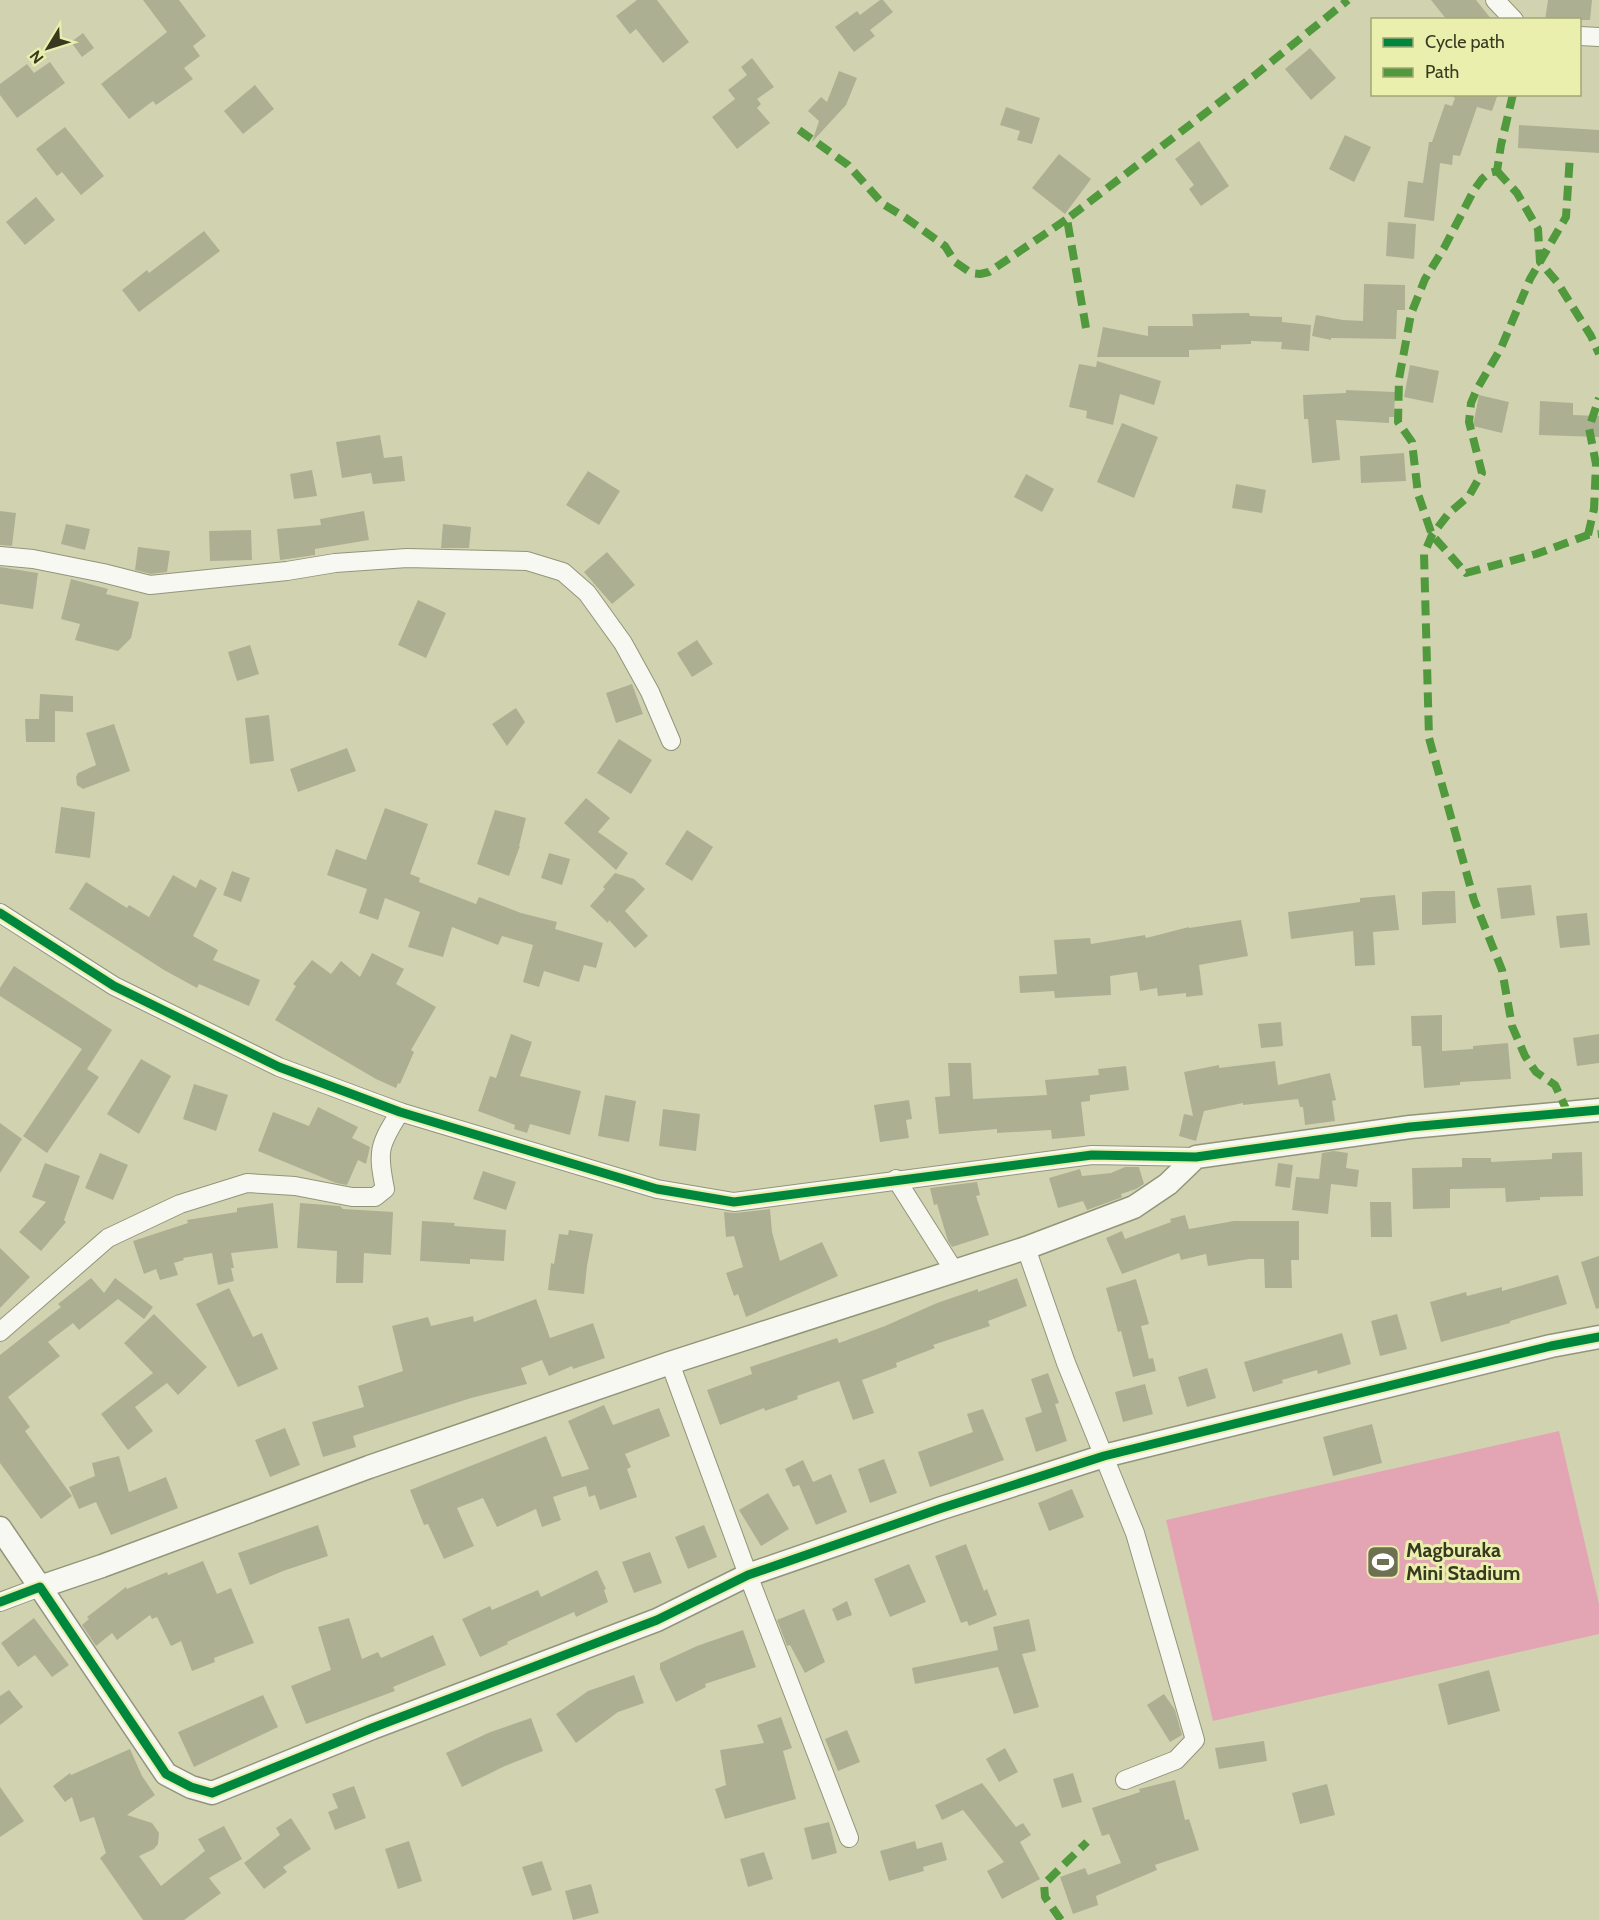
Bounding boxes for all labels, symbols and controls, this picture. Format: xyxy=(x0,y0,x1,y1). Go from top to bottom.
north arrow xyxy=(18,18,78,78)
legend xyxy=(1371,18,1581,96)
text: Cycle path xyxy=(1425,31,1505,53)
text: N xyxy=(26,47,48,67)
text: Path xyxy=(1425,61,1459,83)
place label: Magburaka Mini Stadium xyxy=(1406,1538,1520,1585)
sports icon: Magburaka Mini Stadium xyxy=(1365,1544,1401,1580)

